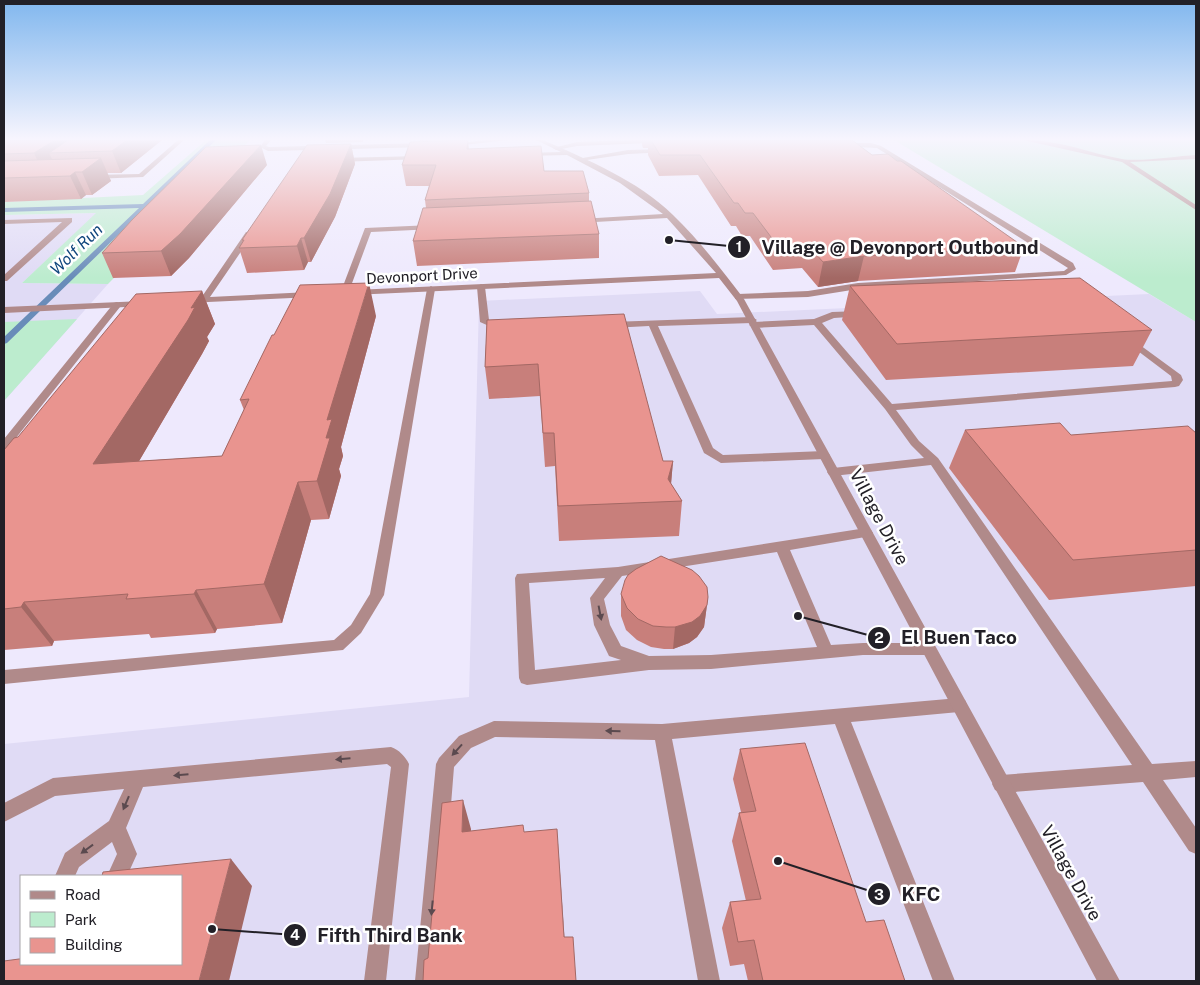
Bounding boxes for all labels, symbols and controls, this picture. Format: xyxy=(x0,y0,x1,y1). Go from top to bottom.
water label: Wolf Run xyxy=(46,220,106,279)
callout: Village @ Devonport Outbound xyxy=(726,230,1048,264)
text: Village @ Devonport Outbound xyxy=(762,236,1038,258)
text: 1 xyxy=(736,238,742,255)
street label: Devonport Drive xyxy=(366,264,478,287)
street label: Village Drive xyxy=(845,465,914,568)
one-way arrow xyxy=(596,606,604,622)
callout: El Buen Taco xyxy=(866,621,1027,655)
text: El Buen Taco xyxy=(901,626,1017,648)
text: 2 xyxy=(874,629,884,646)
one-way arrow xyxy=(605,727,621,735)
one-way arrow xyxy=(451,744,463,756)
one-way arrow xyxy=(335,756,351,764)
one-way arrow xyxy=(173,771,189,779)
one-way arrow xyxy=(122,796,130,810)
street label: Village Drive xyxy=(1037,821,1106,924)
one-way arrow xyxy=(80,844,94,854)
legend xyxy=(20,875,182,965)
callout: KFC xyxy=(866,877,950,911)
text: KFC xyxy=(902,883,940,905)
text: Road xyxy=(65,886,101,903)
text: 3 xyxy=(874,886,884,903)
one-way arrow xyxy=(428,900,436,916)
text: Park xyxy=(65,911,97,928)
callout: Fifth Third Bank xyxy=(283,918,473,952)
text: Fifth Third Bank xyxy=(317,924,463,946)
text: 4 xyxy=(290,926,300,943)
text: Building xyxy=(65,936,123,953)

